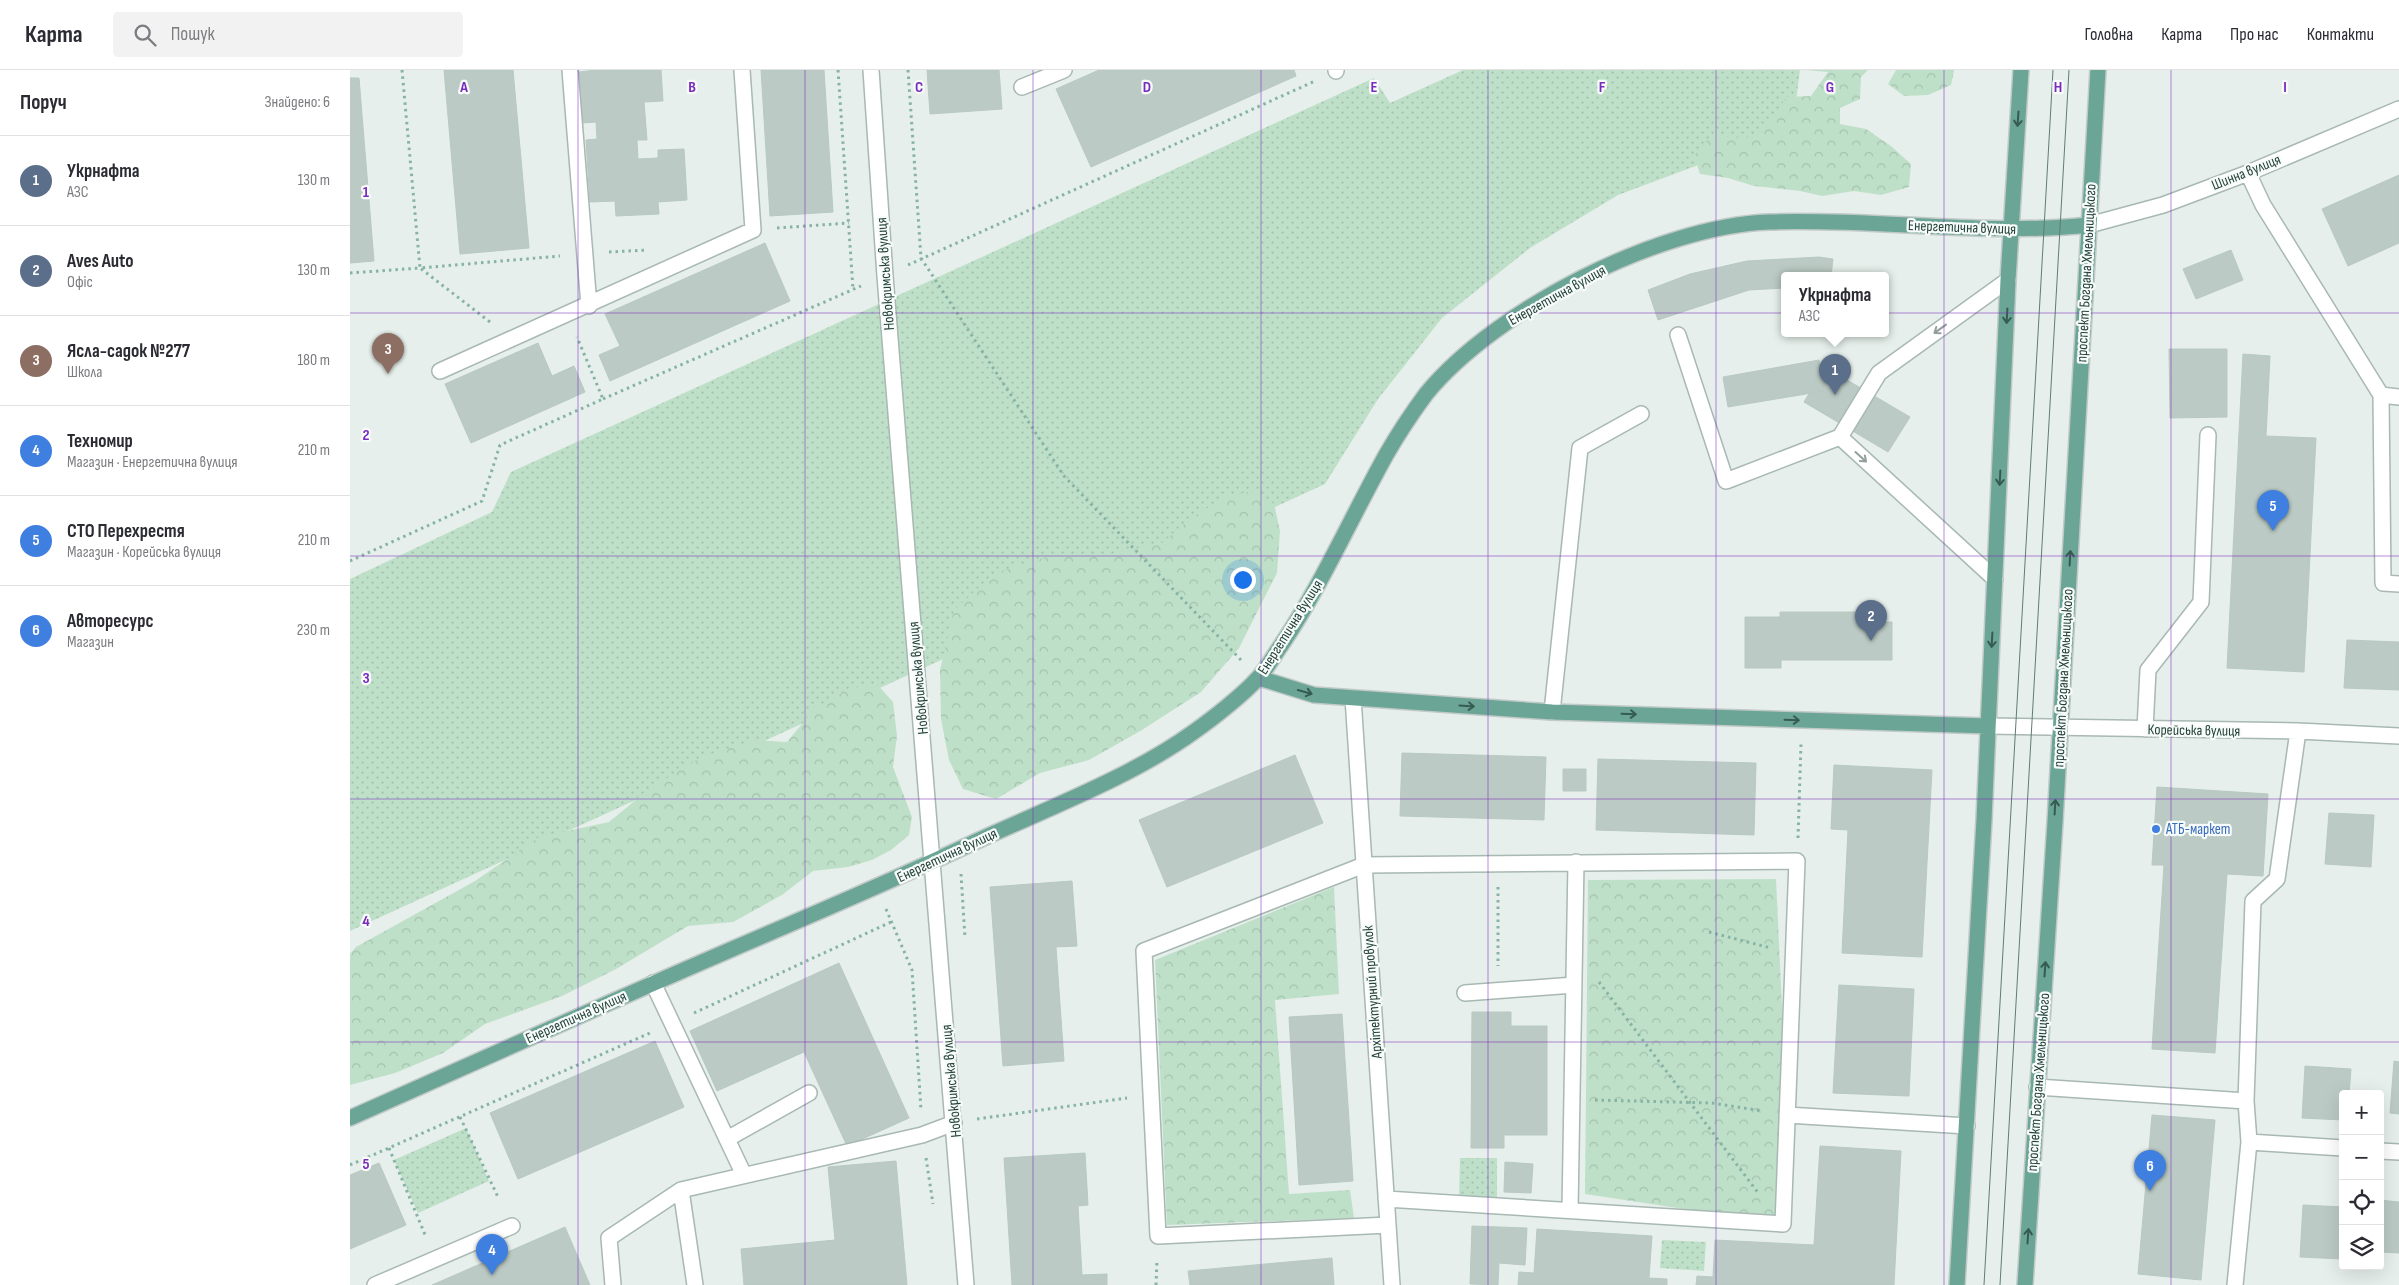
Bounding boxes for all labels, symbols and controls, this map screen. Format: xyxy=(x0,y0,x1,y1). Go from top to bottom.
search box xyxy=(113,12,463,57)
text: Карта xyxy=(25,20,83,49)
icon: search xyxy=(131,21,159,49)
text: Пошук xyxy=(171,23,215,46)
text: Головна xyxy=(2085,24,2133,45)
text: Карта xyxy=(2161,24,2202,45)
text: Про нас xyxy=(2230,24,2279,45)
text: Контакти xyxy=(2307,24,2374,45)
text: A xyxy=(459,78,468,97)
text: B xyxy=(688,78,696,97)
text: C xyxy=(915,78,923,97)
text: D xyxy=(1143,78,1151,97)
text: E xyxy=(1371,78,1378,97)
text: F xyxy=(1599,78,1606,97)
text: G xyxy=(1826,78,1834,97)
text: H xyxy=(2054,78,2062,97)
text: I xyxy=(2283,78,2287,97)
text: Поруч xyxy=(20,90,67,115)
text: Знайдено: 6 xyxy=(264,93,330,112)
one-way arrow xyxy=(2014,110,2023,126)
street label: Шинна вулиця xyxy=(2209,150,2284,195)
text: Укрнафта xyxy=(67,160,140,183)
text: 1 xyxy=(33,171,39,190)
text: 130 m xyxy=(298,171,330,190)
text: АЗС xyxy=(67,183,89,202)
text: 1 xyxy=(363,183,370,202)
street label: проспект Богдана Хмельницького xyxy=(2072,183,2101,363)
street label: Енергетична вулиця xyxy=(1908,216,2017,239)
street label: Новокримська вулиця xyxy=(872,217,899,331)
text: Aves Auto xyxy=(67,250,134,273)
text: 2 xyxy=(32,261,40,280)
text: 130 m xyxy=(298,261,330,280)
street label: Енергетична вулиця xyxy=(1505,261,1609,330)
popup xyxy=(1781,272,1889,337)
text: Офіс xyxy=(67,273,93,292)
text: Укрнафта xyxy=(1799,284,1871,307)
text: АЗС xyxy=(1799,307,1820,326)
one-way arrow xyxy=(2002,308,2011,324)
one-way arrow xyxy=(1934,324,1948,334)
pin: 3 xyxy=(372,333,404,374)
text: Ясла-садок №277 xyxy=(67,340,190,363)
text: 3 xyxy=(32,351,40,370)
text: 180 m xyxy=(297,351,330,370)
pin: 1 xyxy=(1819,354,1851,395)
text: Школа xyxy=(67,363,103,382)
text: 2 xyxy=(362,426,370,445)
text: Техномир xyxy=(67,430,133,453)
text: 4 xyxy=(32,441,40,460)
text: 210 m xyxy=(298,441,330,460)
one-way arrow xyxy=(1855,451,1868,463)
text: Магазин · Енергетична вулиця xyxy=(67,453,238,472)
one-way arrow xyxy=(1995,470,2004,486)
pin: 5 xyxy=(2257,490,2289,531)
text: СТО Перехрестя xyxy=(67,520,185,543)
text: 5 xyxy=(32,531,40,550)
text: 210 m xyxy=(298,531,330,550)
text: Магазин · Корейська вулиця xyxy=(67,543,221,562)
one-way arrow xyxy=(2065,550,2074,566)
your location xyxy=(1230,567,1256,593)
street label: Енергетична вулиця xyxy=(1254,576,1327,678)
street label: проспект Богдана Хмельницького xyxy=(2049,588,2078,768)
pin: 2 xyxy=(1855,600,1887,641)
text: Авторесурс xyxy=(67,610,153,633)
text: 6 xyxy=(32,621,40,640)
text: 230 m xyxy=(297,621,330,640)
street label: Новокримська вулиця xyxy=(904,621,933,735)
one-way arrow xyxy=(1988,632,1997,648)
text: Магазин xyxy=(67,633,114,652)
text: 3 xyxy=(362,669,370,688)
one-way arrow xyxy=(1297,688,1313,698)
one-way arrow xyxy=(1459,701,1475,711)
one-way arrow xyxy=(1621,709,1637,719)
one-way arrow xyxy=(1784,715,1800,724)
street label: Корейська вулиця xyxy=(2147,720,2241,741)
one-way arrow xyxy=(2051,799,2060,815)
place label: АТБ-маркет xyxy=(2165,820,2230,839)
marker: АТБ-маркет xyxy=(2150,823,2162,835)
street label: Енергетична вулиця xyxy=(894,824,1000,887)
text: 4 xyxy=(362,912,370,931)
street label: Архітектурний провулок xyxy=(1358,924,1387,1060)
one-way arrow xyxy=(2040,962,2050,978)
street label: Енергетична вулиця xyxy=(523,987,630,1048)
street label: проспект Богдана Хмельницького xyxy=(2023,992,2054,1172)
street label: Новокримська вулиця xyxy=(937,1024,966,1138)
map controls xyxy=(2339,1090,2384,1270)
button: + xyxy=(2339,1090,2384,1135)
button: − xyxy=(2339,1135,2384,1180)
pin: 6 xyxy=(2134,1150,2166,1191)
text: 5 xyxy=(362,1155,370,1174)
button: locate xyxy=(2339,1180,2384,1225)
button: layers xyxy=(2339,1225,2384,1270)
one-way arrow xyxy=(2024,1229,2033,1245)
pin: 4 xyxy=(476,1234,508,1275)

